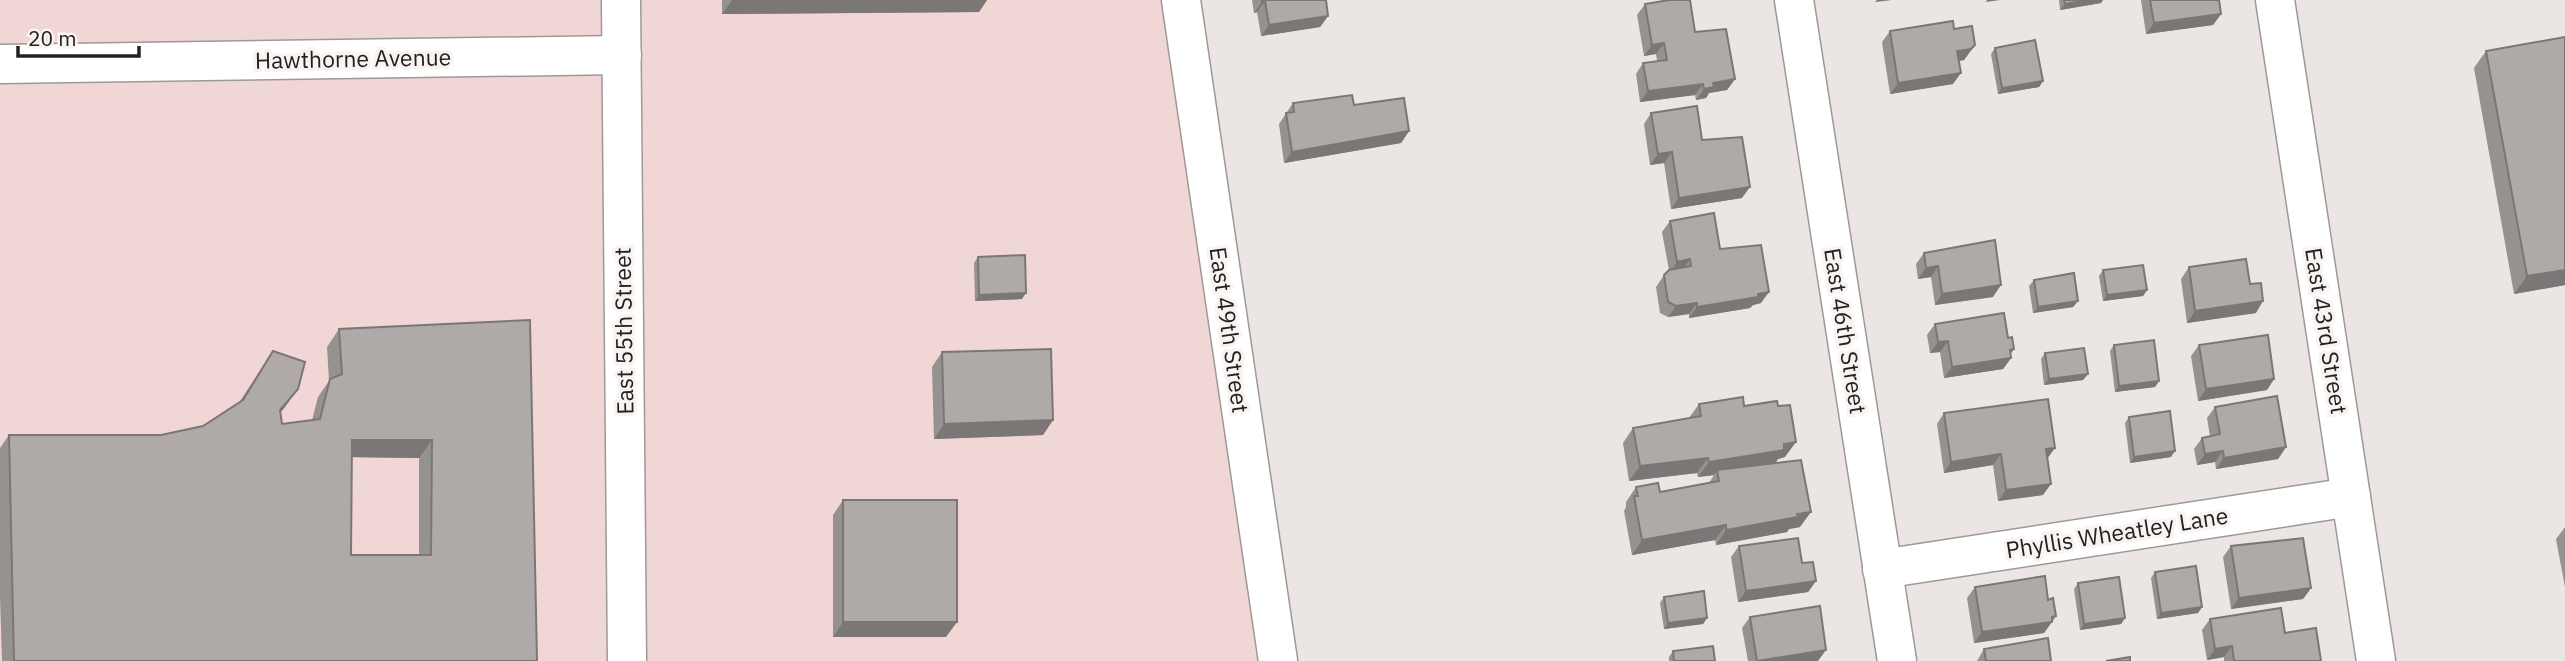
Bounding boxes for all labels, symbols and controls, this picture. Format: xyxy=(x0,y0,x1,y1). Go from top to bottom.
scale bar xyxy=(18,14,138,58)
text: 20 m xyxy=(28,24,77,52)
street label: Hawthorne Avenue xyxy=(254,41,451,75)
street label: East 49th Street xyxy=(1203,245,1257,415)
street label: East 46th Street xyxy=(1818,246,1874,416)
street label: East 43rd Street xyxy=(2299,246,2355,416)
street label: East 55th Street xyxy=(607,247,639,415)
street label: Phyllis Wheatley Lane xyxy=(2003,500,2230,564)

